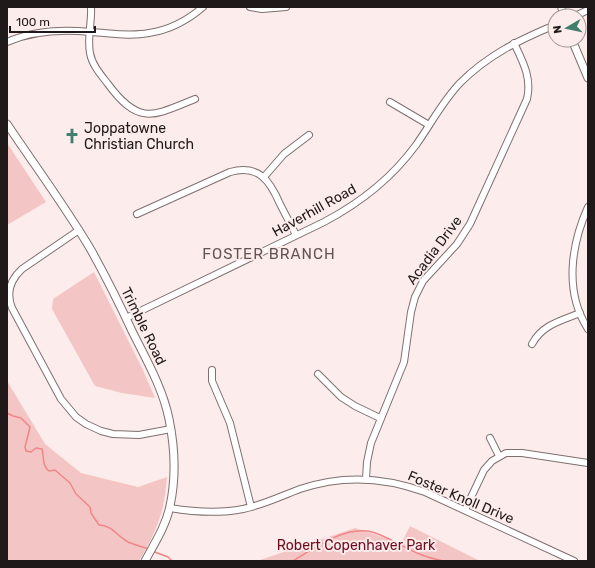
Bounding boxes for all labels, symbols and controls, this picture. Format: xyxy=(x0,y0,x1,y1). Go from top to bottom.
scale bar xyxy=(10,8,95,34)
north arrow xyxy=(547,8,587,48)
text: 100 m xyxy=(16,15,50,29)
text: N xyxy=(551,24,565,34)
place label: Joppatowne Christian Church xyxy=(84,120,194,153)
church icon: Joppatowne Christian Church xyxy=(63,127,81,145)
street label: Haverhill Road xyxy=(269,180,359,241)
street label: Acadia Drive xyxy=(403,213,466,288)
district label: FOSTER BRANCH xyxy=(202,245,336,263)
street label: Trimble Road xyxy=(117,285,170,368)
street label: Foster Knoll Drive xyxy=(405,467,517,528)
park label: Robert Copenhaver Park xyxy=(277,537,436,554)

